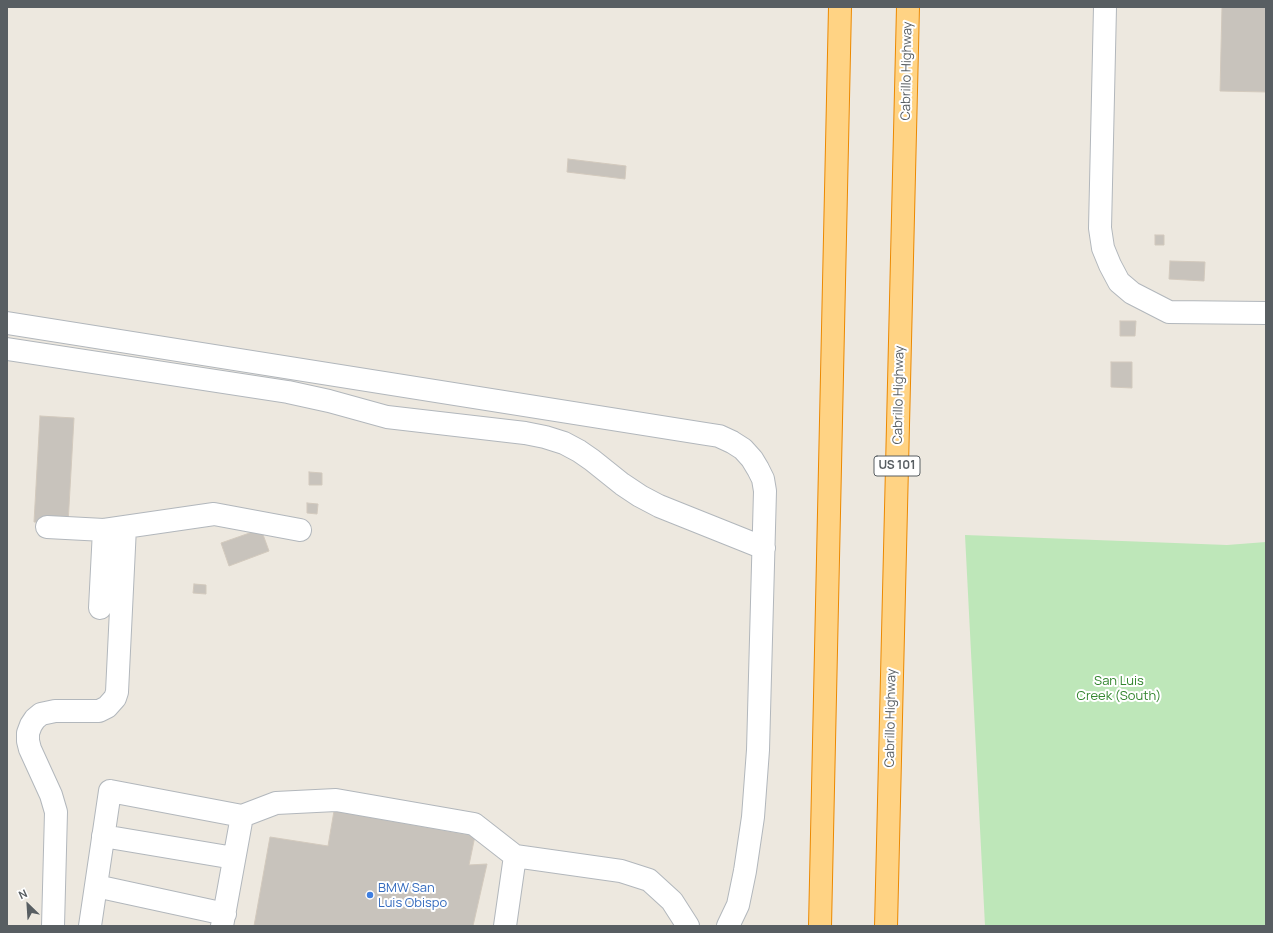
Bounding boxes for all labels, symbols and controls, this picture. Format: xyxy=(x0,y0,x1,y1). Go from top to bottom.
street label: Cabrillo Highway xyxy=(898,21,916,121)
street label: Cabrillo Highway xyxy=(890,345,908,445)
road number: US 101 xyxy=(874,456,920,476)
street label: Cabrillo Highway xyxy=(882,668,900,768)
park label: San Luis Creek (South) xyxy=(1077,673,1161,704)
place label: BMW San Luis Obispo xyxy=(378,880,447,911)
north arrow xyxy=(8,885,48,925)
text: N xyxy=(16,885,29,902)
marker: BMW San Luis Obispo xyxy=(365,890,375,900)

